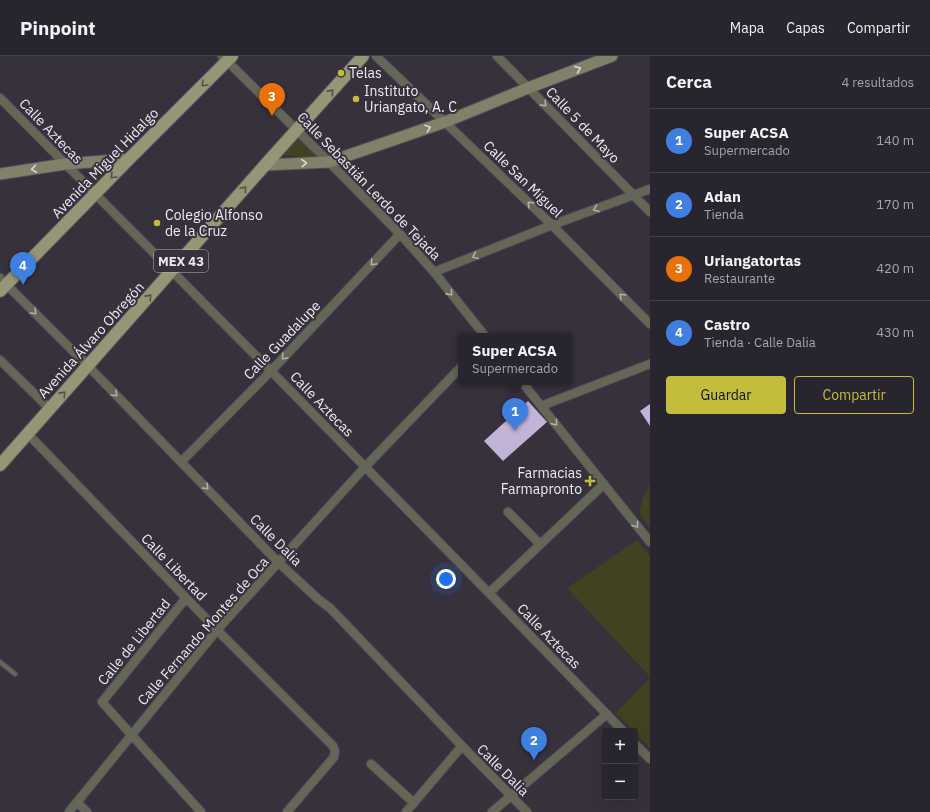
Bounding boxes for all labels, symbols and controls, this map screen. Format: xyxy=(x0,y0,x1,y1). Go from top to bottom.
text: Pinpoint xyxy=(20,16,96,40)
text: Mapa xyxy=(730,19,764,37)
text: Capas xyxy=(786,19,825,37)
text: Compartir xyxy=(847,19,910,37)
place label: Telas xyxy=(349,64,382,82)
one-way arrow xyxy=(574,66,581,74)
marker: Telas xyxy=(336,68,346,78)
text: Cerca xyxy=(666,71,712,93)
text: 4 resultados xyxy=(841,74,914,91)
one-way arrow xyxy=(201,79,209,87)
place label: Instituto Uriangato, A. C xyxy=(364,82,457,116)
pin: 3 xyxy=(259,83,285,116)
street label: Calle 5 de Mayo xyxy=(542,83,624,167)
one-way arrow xyxy=(326,89,334,97)
street label: Calle Aztecas xyxy=(15,94,87,168)
marker: Instituto Uriangato, A. C xyxy=(351,94,361,104)
one-way arrow xyxy=(539,99,547,107)
street label: Avenida Miguel Hidalgo xyxy=(48,104,162,222)
street label: Calle Sebastián Lerdo de Tejada xyxy=(293,108,445,264)
text: Super ACSA xyxy=(704,123,789,142)
one-way arrow xyxy=(425,124,432,132)
text: 1 xyxy=(675,132,683,149)
text: 140 m xyxy=(876,132,914,149)
street label: Calle San Miguel xyxy=(480,137,567,221)
text: Supermercado xyxy=(704,142,790,159)
one-way arrow xyxy=(301,158,307,167)
one-way arrow xyxy=(31,164,37,173)
one-way arrow xyxy=(110,171,118,179)
one-way arrow xyxy=(240,186,247,193)
text: Adan xyxy=(704,187,741,206)
text: 2 xyxy=(675,196,683,213)
text: 170 m xyxy=(876,196,914,213)
one-way arrow xyxy=(527,202,535,209)
one-way arrow xyxy=(593,204,600,212)
place label: Colegio Alfonso de la Cruz xyxy=(165,206,263,240)
text: Tienda xyxy=(704,206,744,223)
marker: Colegio Alfonso de la Cruz xyxy=(152,218,162,228)
road number: MEX 43 xyxy=(154,250,208,272)
one-way arrow xyxy=(472,251,479,259)
text: Uriangatortas xyxy=(704,251,801,270)
pin: 4 xyxy=(10,252,36,285)
one-way arrow xyxy=(370,258,378,266)
text: 3 xyxy=(675,260,683,277)
text: 420 m xyxy=(876,260,914,277)
text: Restaurante xyxy=(704,270,775,287)
street label: Avenida Álvaro Obregón xyxy=(33,277,148,402)
one-way arrow xyxy=(446,288,453,295)
one-way arrow xyxy=(620,293,627,301)
one-way arrow xyxy=(145,294,152,302)
street label: Calle Guadalupe xyxy=(240,296,324,383)
one-way arrow xyxy=(29,308,37,315)
text: Castro xyxy=(704,315,750,334)
text: 4 xyxy=(675,324,683,341)
text: 430 m xyxy=(876,324,914,341)
popup xyxy=(458,333,572,385)
text: Tienda · Calle Dalia xyxy=(704,334,816,351)
text: Super ACSA xyxy=(472,341,557,360)
one-way arrow xyxy=(281,352,288,360)
text: Supermercado xyxy=(472,360,558,377)
street label: Calle Aztecas xyxy=(286,367,358,441)
button: Guardar xyxy=(666,376,786,414)
button: Compartir xyxy=(794,376,914,414)
one-way arrow xyxy=(110,389,118,397)
one-way arrow xyxy=(58,391,66,399)
pin: 1 xyxy=(502,398,528,431)
one-way arrow xyxy=(550,419,557,426)
place label: Farmacias Farmapronto xyxy=(501,464,582,498)
marker: Farmacias Farmapronto xyxy=(585,476,595,486)
one-way arrow xyxy=(201,482,209,490)
street label: Calle Dalia xyxy=(246,510,306,570)
one-way arrow xyxy=(632,520,639,527)
street label: Calle Libertad xyxy=(137,530,211,604)
street label: Calle Fernando Montes de Oca xyxy=(134,553,273,709)
your location xyxy=(436,569,456,589)
street label: Calle de Libertad xyxy=(94,595,174,689)
street label: Calle Aztecas xyxy=(513,599,585,673)
pin: 2 xyxy=(521,727,547,760)
map controls xyxy=(602,728,638,800)
button: + xyxy=(602,728,638,764)
street label: Calle Dalia xyxy=(473,740,533,800)
button: − xyxy=(602,764,638,800)

